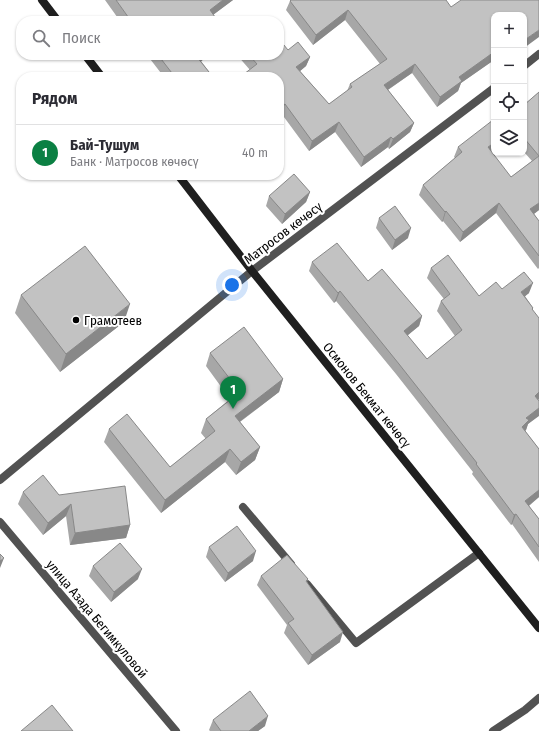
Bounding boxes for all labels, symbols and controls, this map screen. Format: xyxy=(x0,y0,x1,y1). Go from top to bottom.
map controls xyxy=(491,12,527,156)
button: + xyxy=(491,12,527,48)
search box xyxy=(16,16,284,60)
icon: search xyxy=(30,27,52,49)
text: Поиск xyxy=(62,29,100,47)
button: − xyxy=(491,48,527,84)
button: locate xyxy=(491,84,527,120)
text: Рядом xyxy=(32,88,77,109)
button: layers xyxy=(491,120,527,156)
text: Бай-Тушум xyxy=(70,136,139,154)
text: 1 xyxy=(42,145,48,160)
text: 40 m xyxy=(242,145,268,160)
text: Банк · Матросов көчөсү xyxy=(70,154,199,169)
street label: Матросов көчөсү xyxy=(241,199,325,267)
your location xyxy=(222,275,242,295)
place label: Грамотеев xyxy=(84,313,142,328)
marker: Грамотеев xyxy=(71,315,81,325)
street label: Осмонов Бекмат көчөсү xyxy=(320,339,414,451)
pin: 1 xyxy=(220,376,246,409)
street label: улица Азада Бегимкуловой xyxy=(43,557,151,681)

